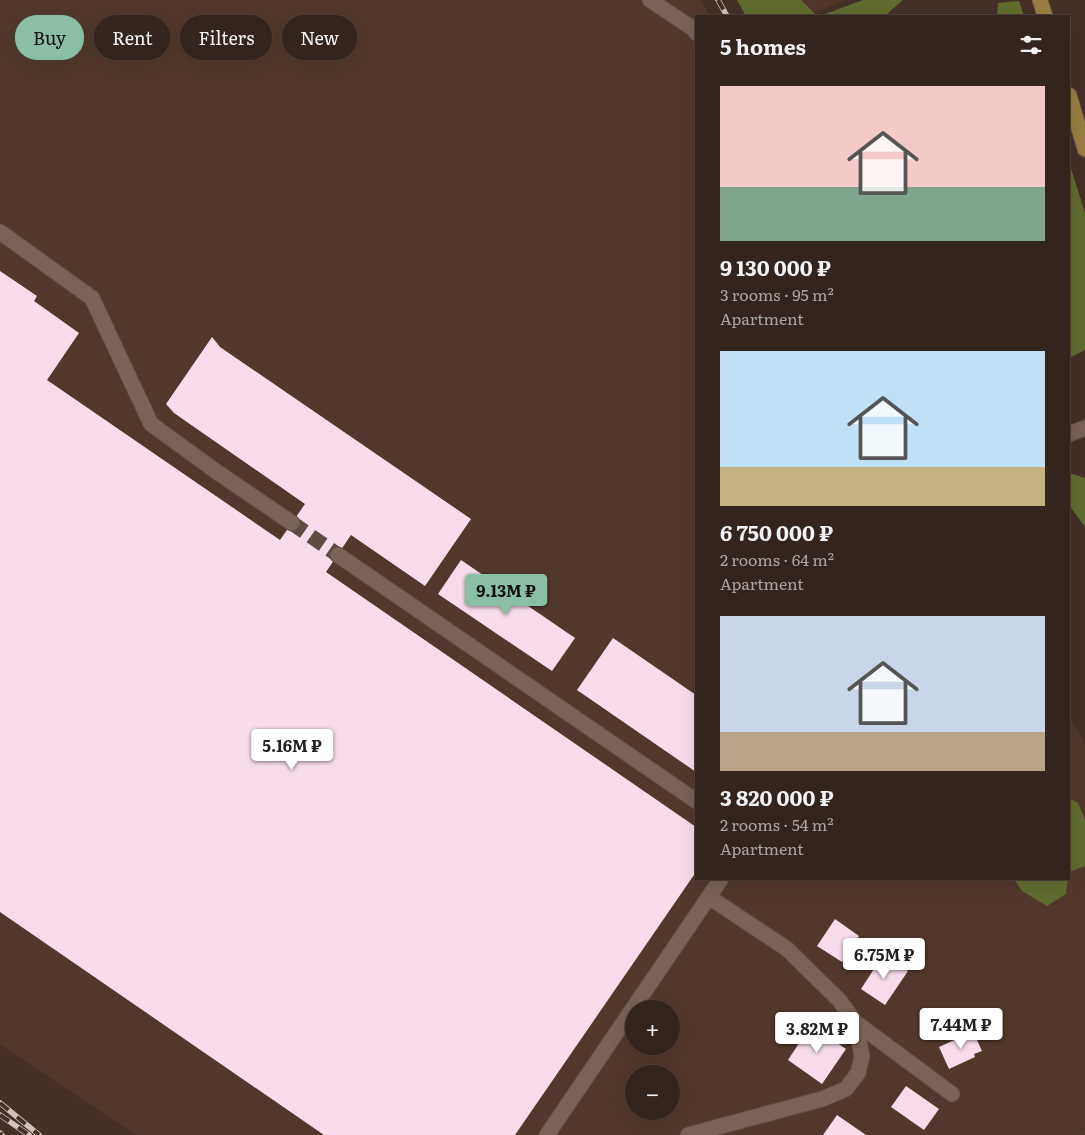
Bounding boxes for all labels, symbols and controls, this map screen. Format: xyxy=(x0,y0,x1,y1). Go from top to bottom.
chip: Buy xyxy=(15,15,84,60)
chip: Rent xyxy=(94,15,170,60)
chip: Filters xyxy=(180,15,272,60)
chip: New xyxy=(282,15,357,60)
text: 5 homes xyxy=(720,30,806,61)
icon: filters xyxy=(1017,31,1045,59)
icon: home xyxy=(838,118,928,208)
text: 9 130 000 ₽ xyxy=(720,251,831,282)
text: 3 rooms · 95 m² xyxy=(720,282,834,306)
text: Apartment xyxy=(720,306,804,330)
icon: home xyxy=(838,383,928,473)
text: 6 750 000 ₽ xyxy=(720,516,833,547)
text: 2 rooms · 64 m² xyxy=(720,547,834,571)
text: Apartment xyxy=(720,571,804,595)
pin: 9.13M ₽ xyxy=(460,574,552,616)
text: 9.13M ₽ xyxy=(476,578,536,602)
icon: home xyxy=(838,648,928,738)
pin: 5.16M ₽ xyxy=(246,728,338,771)
text: 5.16M ₽ xyxy=(262,733,322,757)
text: 3 820 000 ₽ xyxy=(720,781,834,812)
text: 2 rooms · 54 m² xyxy=(720,812,834,836)
text: Apartment xyxy=(720,836,804,860)
pin: 6.75M ₽ xyxy=(838,938,930,980)
text: 6.75M ₽ xyxy=(854,942,914,966)
map controls xyxy=(625,1000,680,1120)
button: + xyxy=(625,1000,680,1055)
pin: 7.44M ₽ xyxy=(915,1008,1007,1050)
pin: 3.82M ₽ xyxy=(771,1012,863,1054)
text: 7.44M ₽ xyxy=(931,1012,991,1036)
text: 3.82M ₽ xyxy=(786,1016,848,1040)
button: − xyxy=(625,1065,680,1120)

